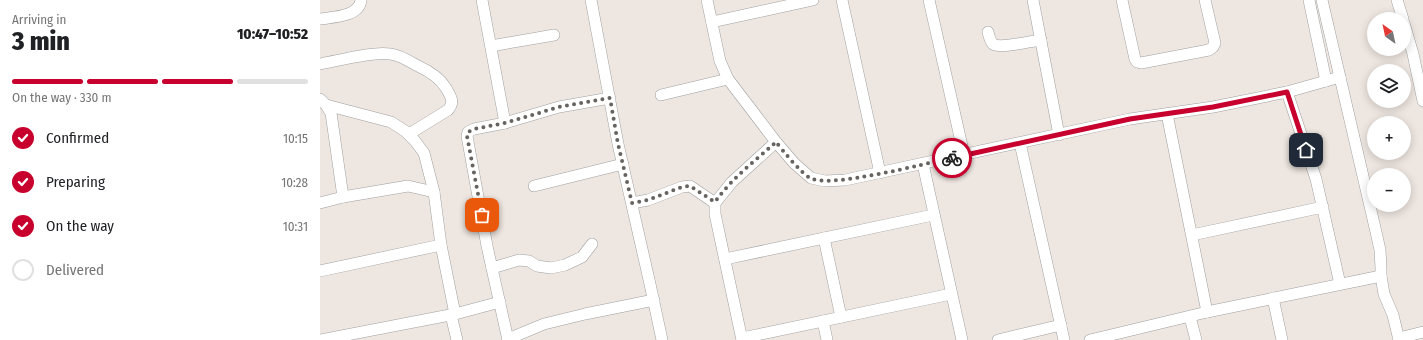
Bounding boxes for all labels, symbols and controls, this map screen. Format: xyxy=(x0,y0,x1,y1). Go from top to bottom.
text: Arriving in xyxy=(12,12,66,27)
north arrow xyxy=(1367,12,1411,56)
map controls xyxy=(1367,12,1411,212)
text: 10:47–10:52 xyxy=(237,25,308,43)
text: 3 min xyxy=(12,26,70,57)
button: layers xyxy=(1367,64,1411,108)
text: On the way · 330 m xyxy=(12,90,111,105)
button: + xyxy=(1367,116,1411,160)
icon: check xyxy=(12,127,34,149)
text: Confirmed xyxy=(46,129,109,147)
text: 10:15 xyxy=(283,131,308,146)
pin xyxy=(1289,133,1323,167)
courier xyxy=(932,138,972,178)
icon: home xyxy=(1295,139,1317,161)
icon: bike xyxy=(941,147,963,169)
button: − xyxy=(1367,168,1411,212)
icon: check xyxy=(12,171,34,193)
text: Preparing xyxy=(46,173,105,191)
text: 10:28 xyxy=(281,175,308,190)
pin xyxy=(465,198,499,232)
icon: bag xyxy=(471,204,493,226)
icon: check xyxy=(12,215,34,237)
text: On the way xyxy=(46,217,114,235)
text: 10:31 xyxy=(283,219,308,234)
text: Delivered xyxy=(46,261,104,279)

